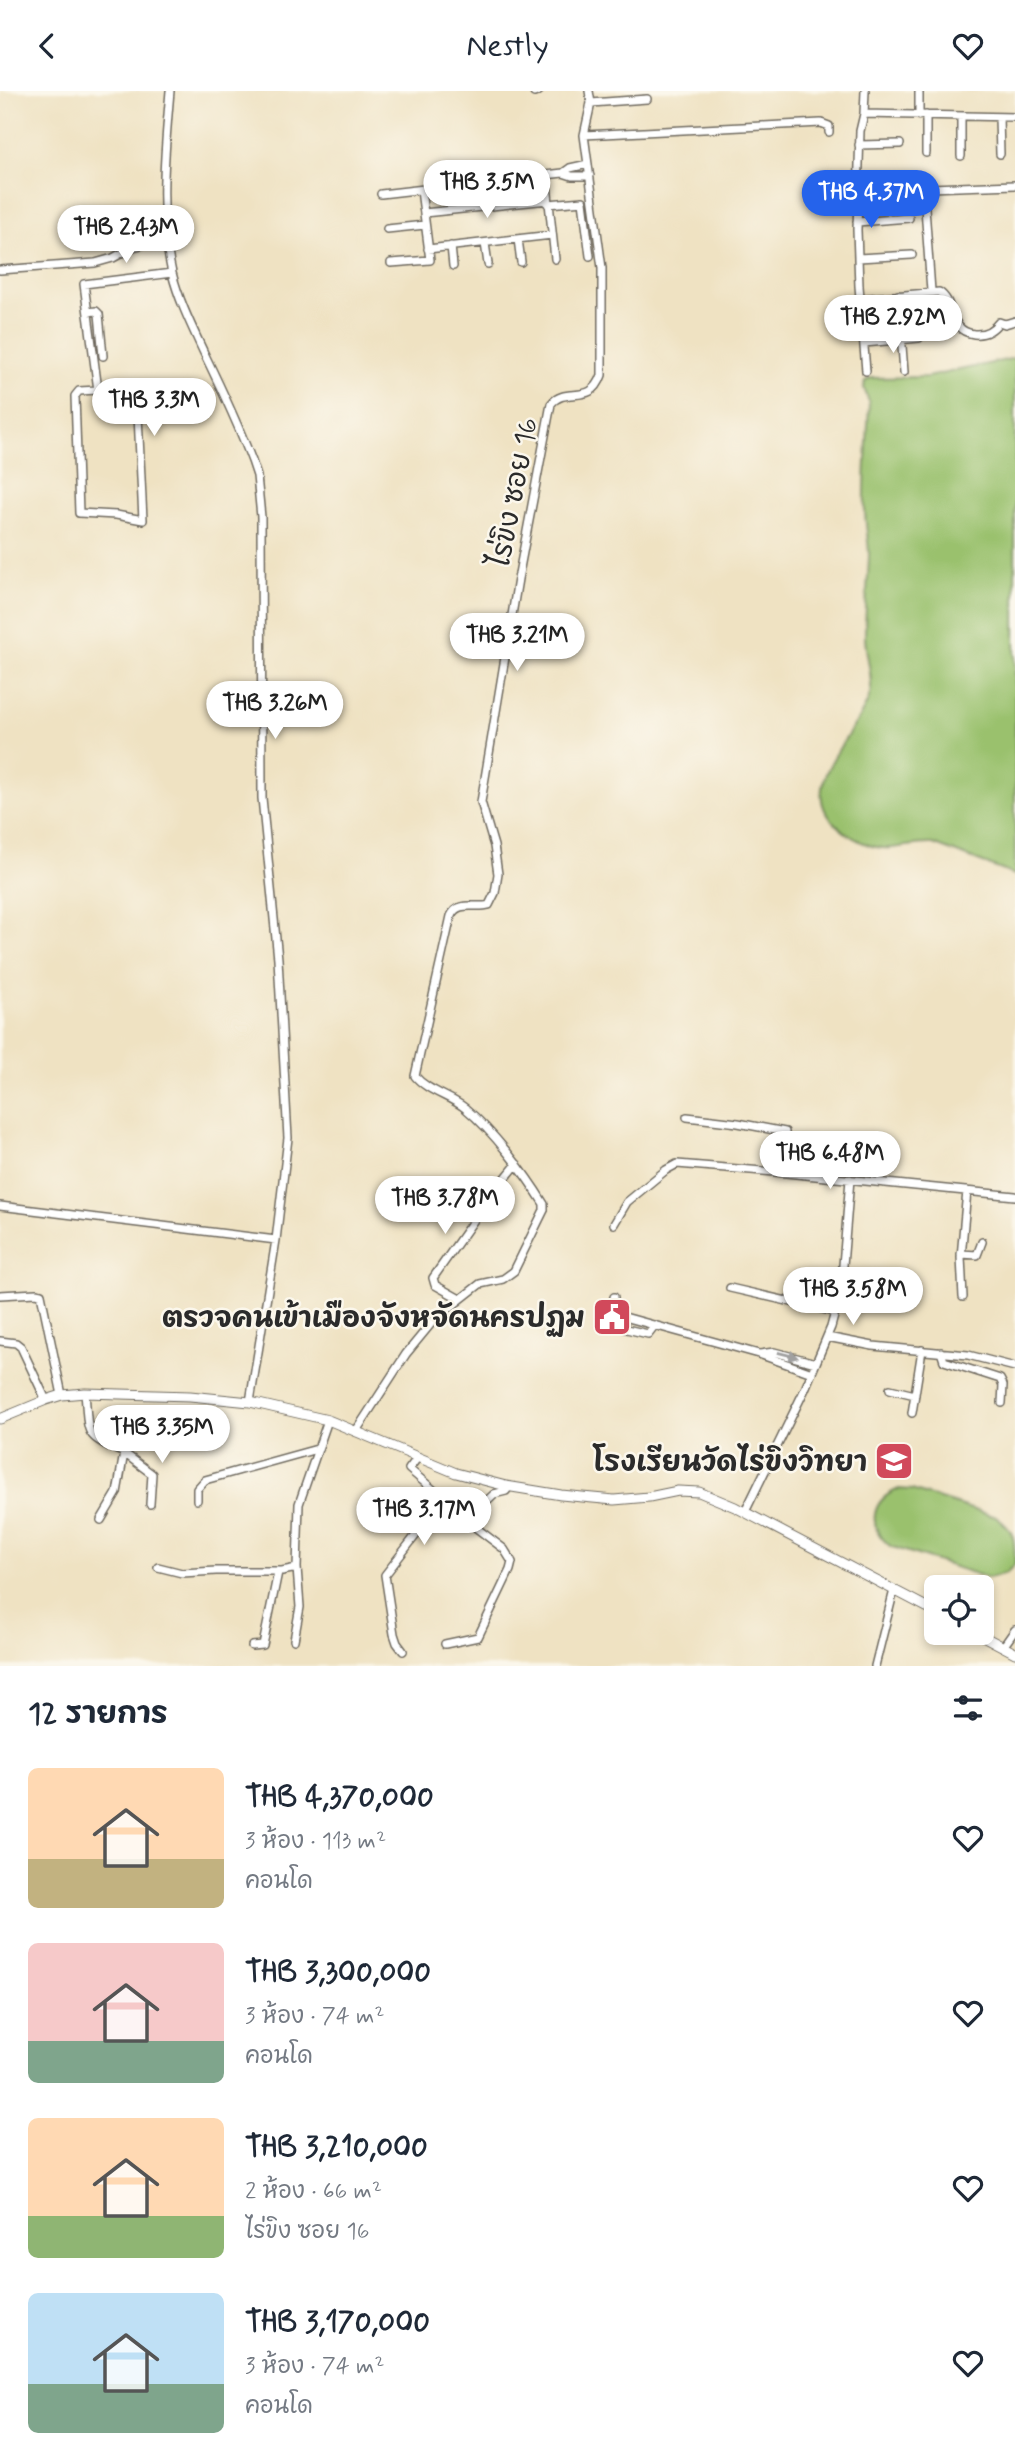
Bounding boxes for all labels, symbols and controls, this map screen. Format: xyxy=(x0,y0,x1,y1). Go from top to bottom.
text: Nestly xyxy=(466,25,549,67)
icon: back xyxy=(28,27,66,65)
icon: heart xyxy=(949,27,987,65)
pin: THB 3.5M xyxy=(415,160,559,220)
text: THB 3.5M xyxy=(439,168,535,198)
pin: THB 4.37M xyxy=(791,171,951,230)
text: THB 4.37M xyxy=(818,178,924,208)
pin: THB 2.43M xyxy=(46,205,206,265)
text: THB 2.43M xyxy=(73,213,179,243)
pin: THB 2.92M xyxy=(813,295,973,355)
text: THB 2.92M xyxy=(840,303,946,333)
pin: THB 3.3M xyxy=(82,379,226,438)
text: THB 3.3M xyxy=(108,386,200,416)
street label: ไร่ขิง ซอย 16 xyxy=(480,414,548,571)
pin: THB 3.21M xyxy=(437,613,597,673)
text: THB 3.21M xyxy=(466,621,568,651)
pin: THB 3.26M xyxy=(195,681,355,741)
text: THB 3.26M xyxy=(222,689,328,719)
pin: THB 6.48M xyxy=(750,1131,910,1191)
text: THB 6.48M xyxy=(776,1139,884,1169)
pin: THB 3.78M xyxy=(365,1177,525,1236)
text: THB 3.78M xyxy=(391,1184,499,1214)
pin: THB 3.58M xyxy=(773,1267,933,1327)
text: THB 3.58M xyxy=(799,1275,907,1305)
public building icon: ตรวจคนเข้าเมืองจังหจัดนครปฏม xyxy=(591,1296,633,1338)
place label: ตรวจคนเข้าเมืองจังหจัดนครปฏม xyxy=(162,1299,585,1338)
one-way arrow xyxy=(777,1350,799,1361)
pin: THB 3.35M xyxy=(82,1405,242,1465)
text: THB 3.35M xyxy=(110,1413,214,1443)
school or university icon: โรงเรียนวัดไร่ขิงวิทยา xyxy=(873,1440,915,1482)
place label: โรงเรียนวัดไร่ขิงวิทยา xyxy=(592,1443,867,1482)
pin: THB 3.17M xyxy=(344,1487,504,1547)
text: THB 3.17M xyxy=(372,1495,476,1525)
map controls xyxy=(924,1575,994,1645)
button: locate xyxy=(924,1575,994,1645)
icon: filters xyxy=(949,1689,987,1727)
text: 12 รายการ xyxy=(28,1695,168,1734)
text: THB 4,370,000 xyxy=(245,1778,434,1817)
icon: home xyxy=(84,1796,168,1880)
icon: heart xyxy=(949,1819,987,1857)
text: 3 ห้อง · 113 m² xyxy=(245,1827,386,1857)
text: คอนโด xyxy=(245,1867,313,1897)
text: THB 3,300,000 xyxy=(245,1953,431,1992)
icon: home xyxy=(84,1971,168,2055)
icon: heart xyxy=(949,1994,987,2032)
text: 3 ห้อง · 74 m² xyxy=(245,2002,384,2032)
text: คอนโด xyxy=(245,2042,313,2072)
text: THB 3,210,000 xyxy=(245,2128,428,2167)
icon: home xyxy=(84,2146,168,2230)
icon: heart xyxy=(949,2169,987,2207)
text: 2 ห้อง · 66 m² xyxy=(245,2177,382,2207)
text: ไร่ขิง ซอย 16 xyxy=(245,2217,369,2247)
text: THB 3,170,000 xyxy=(245,2303,430,2342)
icon: home xyxy=(84,2321,168,2405)
icon: heart xyxy=(949,2344,987,2382)
text: 3 ห้อง · 74 m² xyxy=(245,2352,384,2382)
text: คอนโด xyxy=(245,2392,313,2422)

